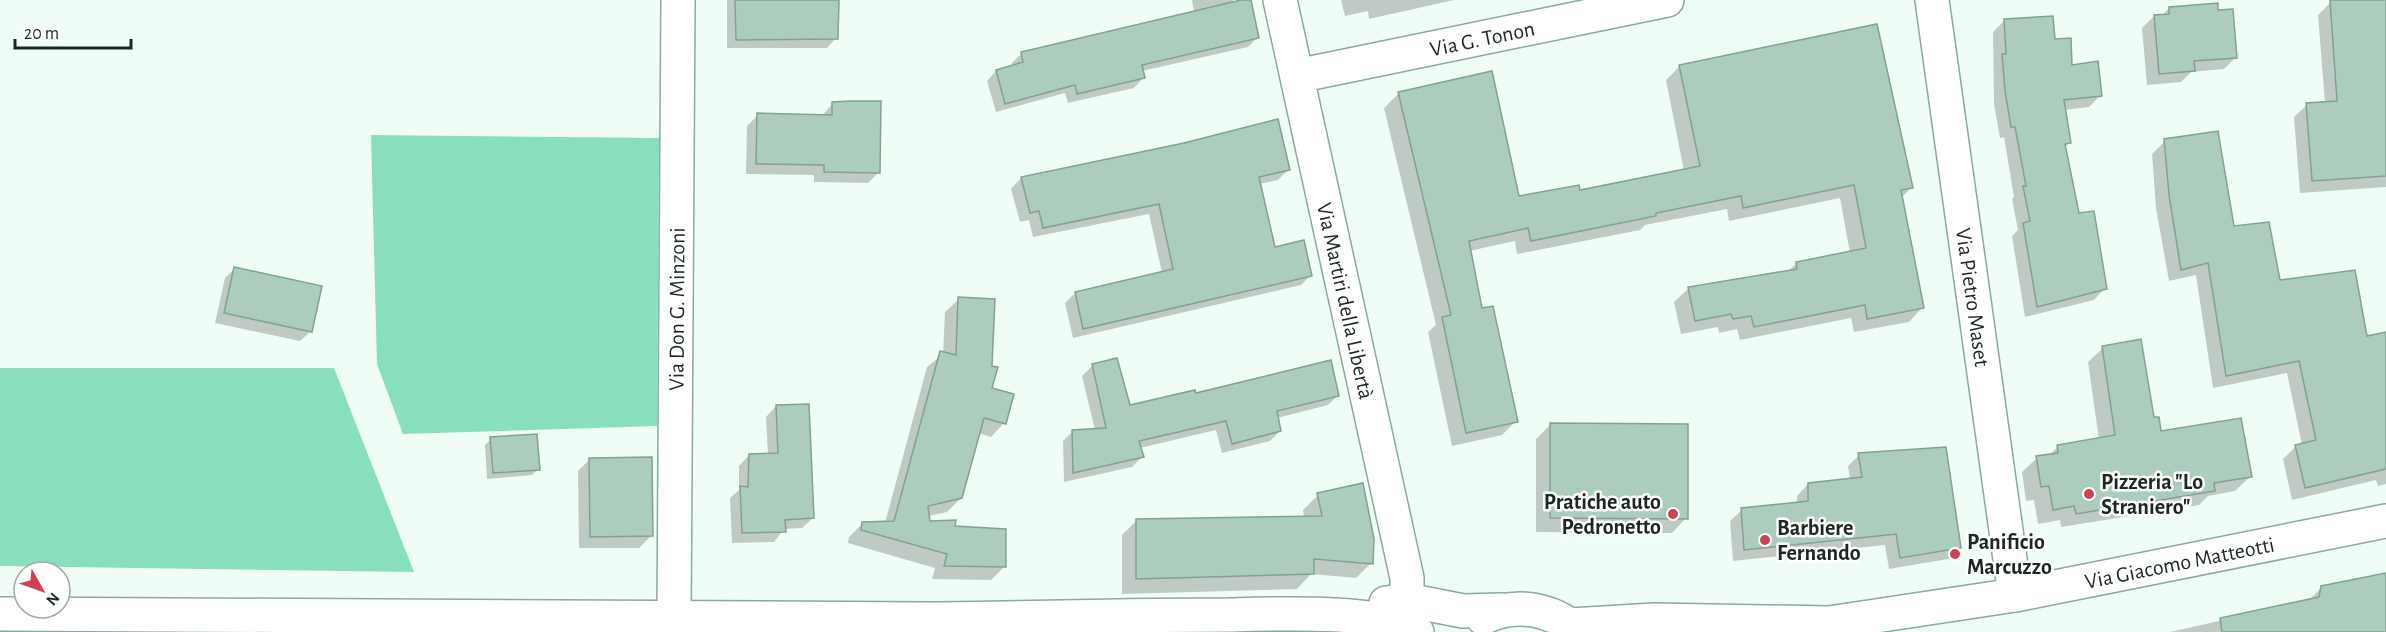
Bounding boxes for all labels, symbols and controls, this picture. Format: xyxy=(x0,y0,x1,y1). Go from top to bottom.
scale bar xyxy=(15,12,130,50)
street label: Via G. Tonon xyxy=(1428,17,1537,60)
text: 20 m xyxy=(24,25,59,43)
street label: Via Martiri della Libertà xyxy=(1313,201,1377,401)
street label: Via Don G. Minzoni xyxy=(665,227,689,391)
street label: Via Pietro Maset xyxy=(1952,227,1993,368)
place label: Pizzeria "Lo Straniero" xyxy=(2101,471,2203,518)
marker: Pizzeria "Lo Straniero" xyxy=(2082,487,2096,501)
place label: Pratiche auto Pedronetto xyxy=(1544,491,1661,538)
marker: Pratiche auto Pedronetto xyxy=(1666,507,1680,521)
place label: Barbiere Fernando xyxy=(1777,517,1861,564)
place label: Panificio Marcuzzo xyxy=(1967,531,2052,578)
marker: Barbiere Fernando xyxy=(1758,533,1772,547)
street label: Via Giacomo Matteotti xyxy=(2083,534,2276,593)
marker: Panificio Marcuzzo xyxy=(1948,547,1962,561)
north arrow xyxy=(12,560,72,620)
text: N xyxy=(43,590,62,608)

